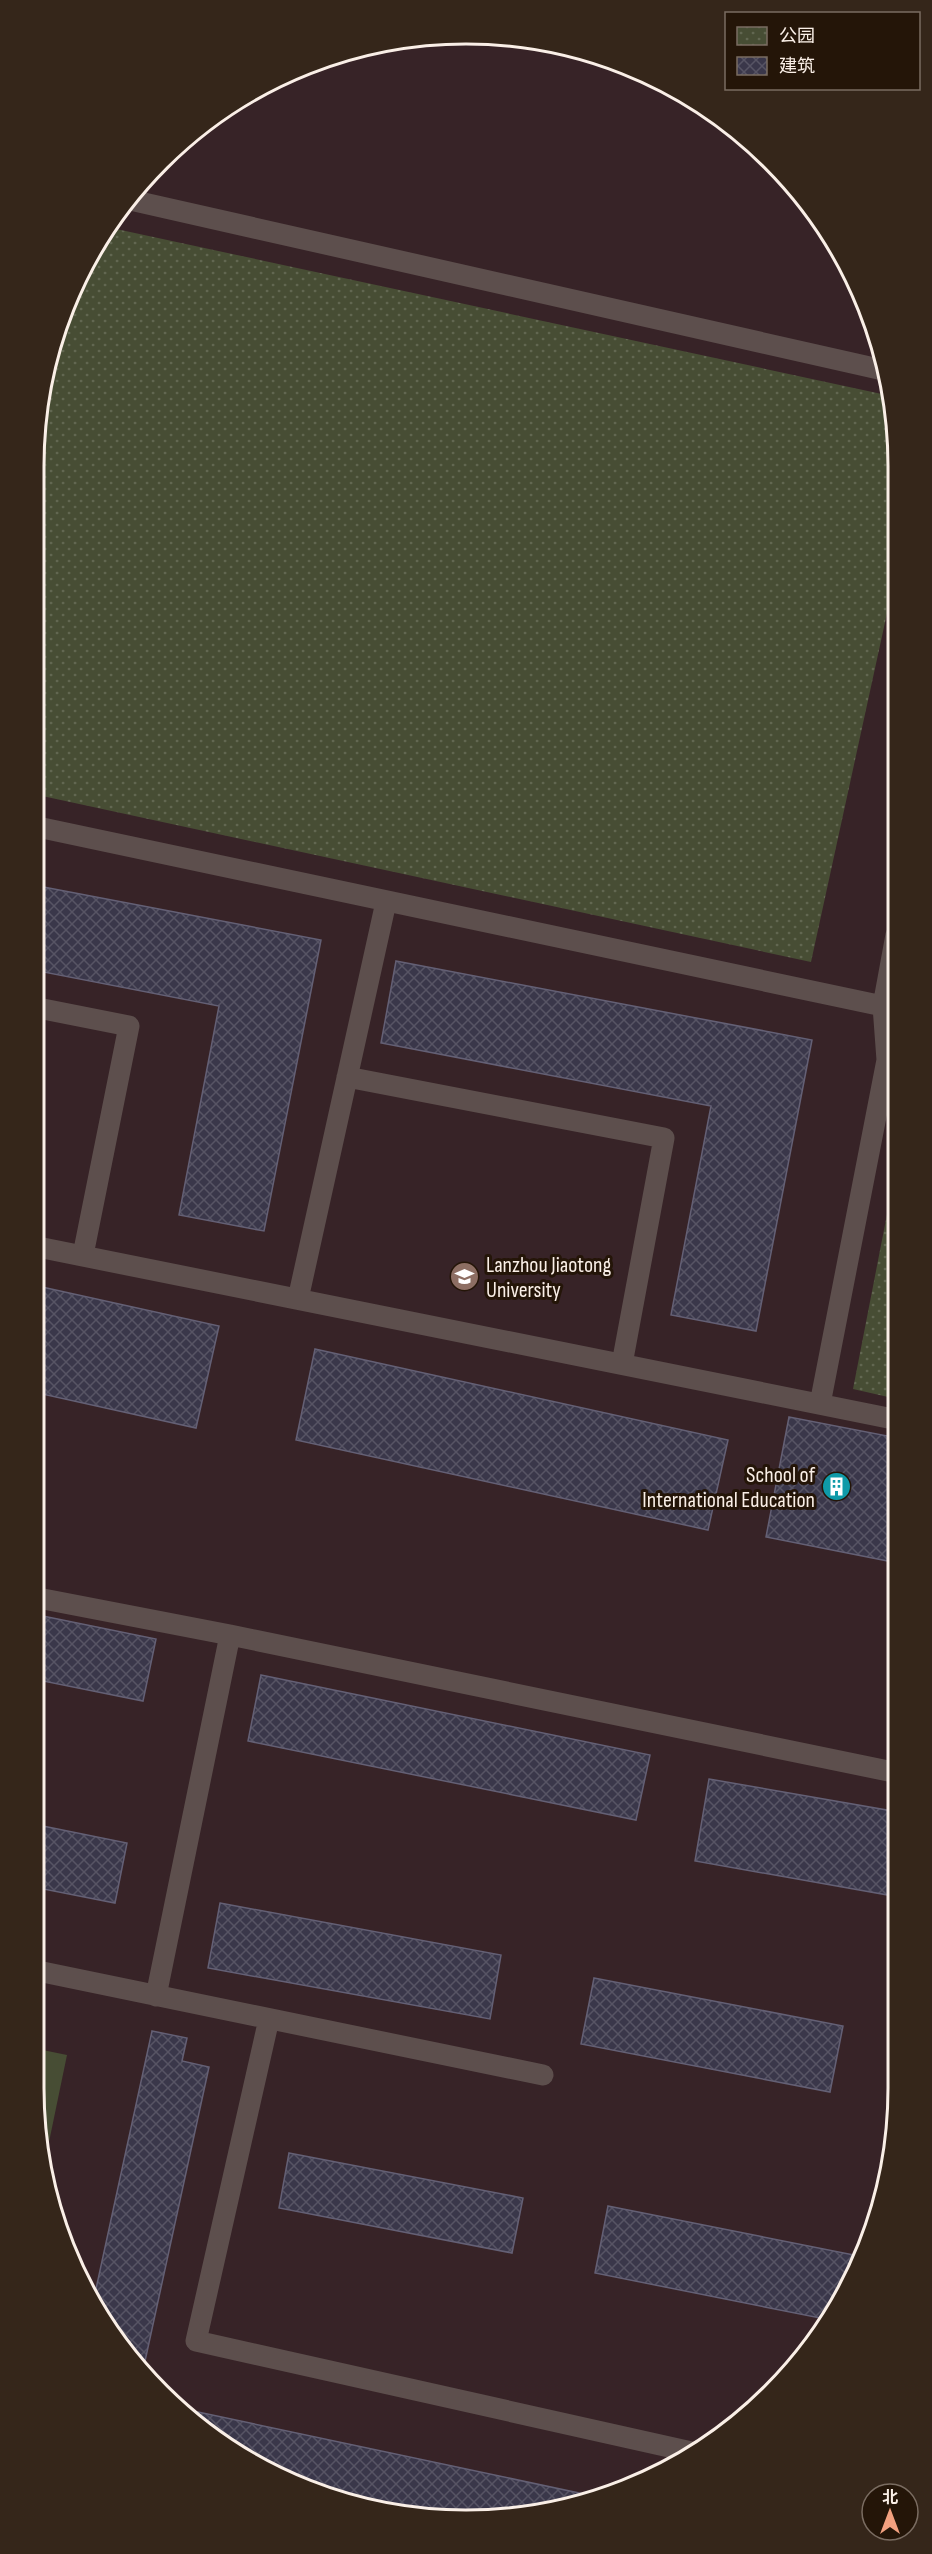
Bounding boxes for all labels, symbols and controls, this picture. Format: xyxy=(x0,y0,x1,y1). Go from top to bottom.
legend xyxy=(725,12,920,90)
text: 公园 xyxy=(779,26,815,47)
text: 建筑 xyxy=(779,56,815,77)
place label: Lanzhou Jiaotong University xyxy=(486,1252,611,1304)
school or university icon: Lanzhou Jiaotong University xyxy=(449,1261,481,1293)
place label: School of International Education xyxy=(642,1462,816,1514)
building icon: School of International Education xyxy=(820,1471,852,1503)
north arrow xyxy=(860,2482,920,2542)
text: 北 xyxy=(882,2489,898,2508)

